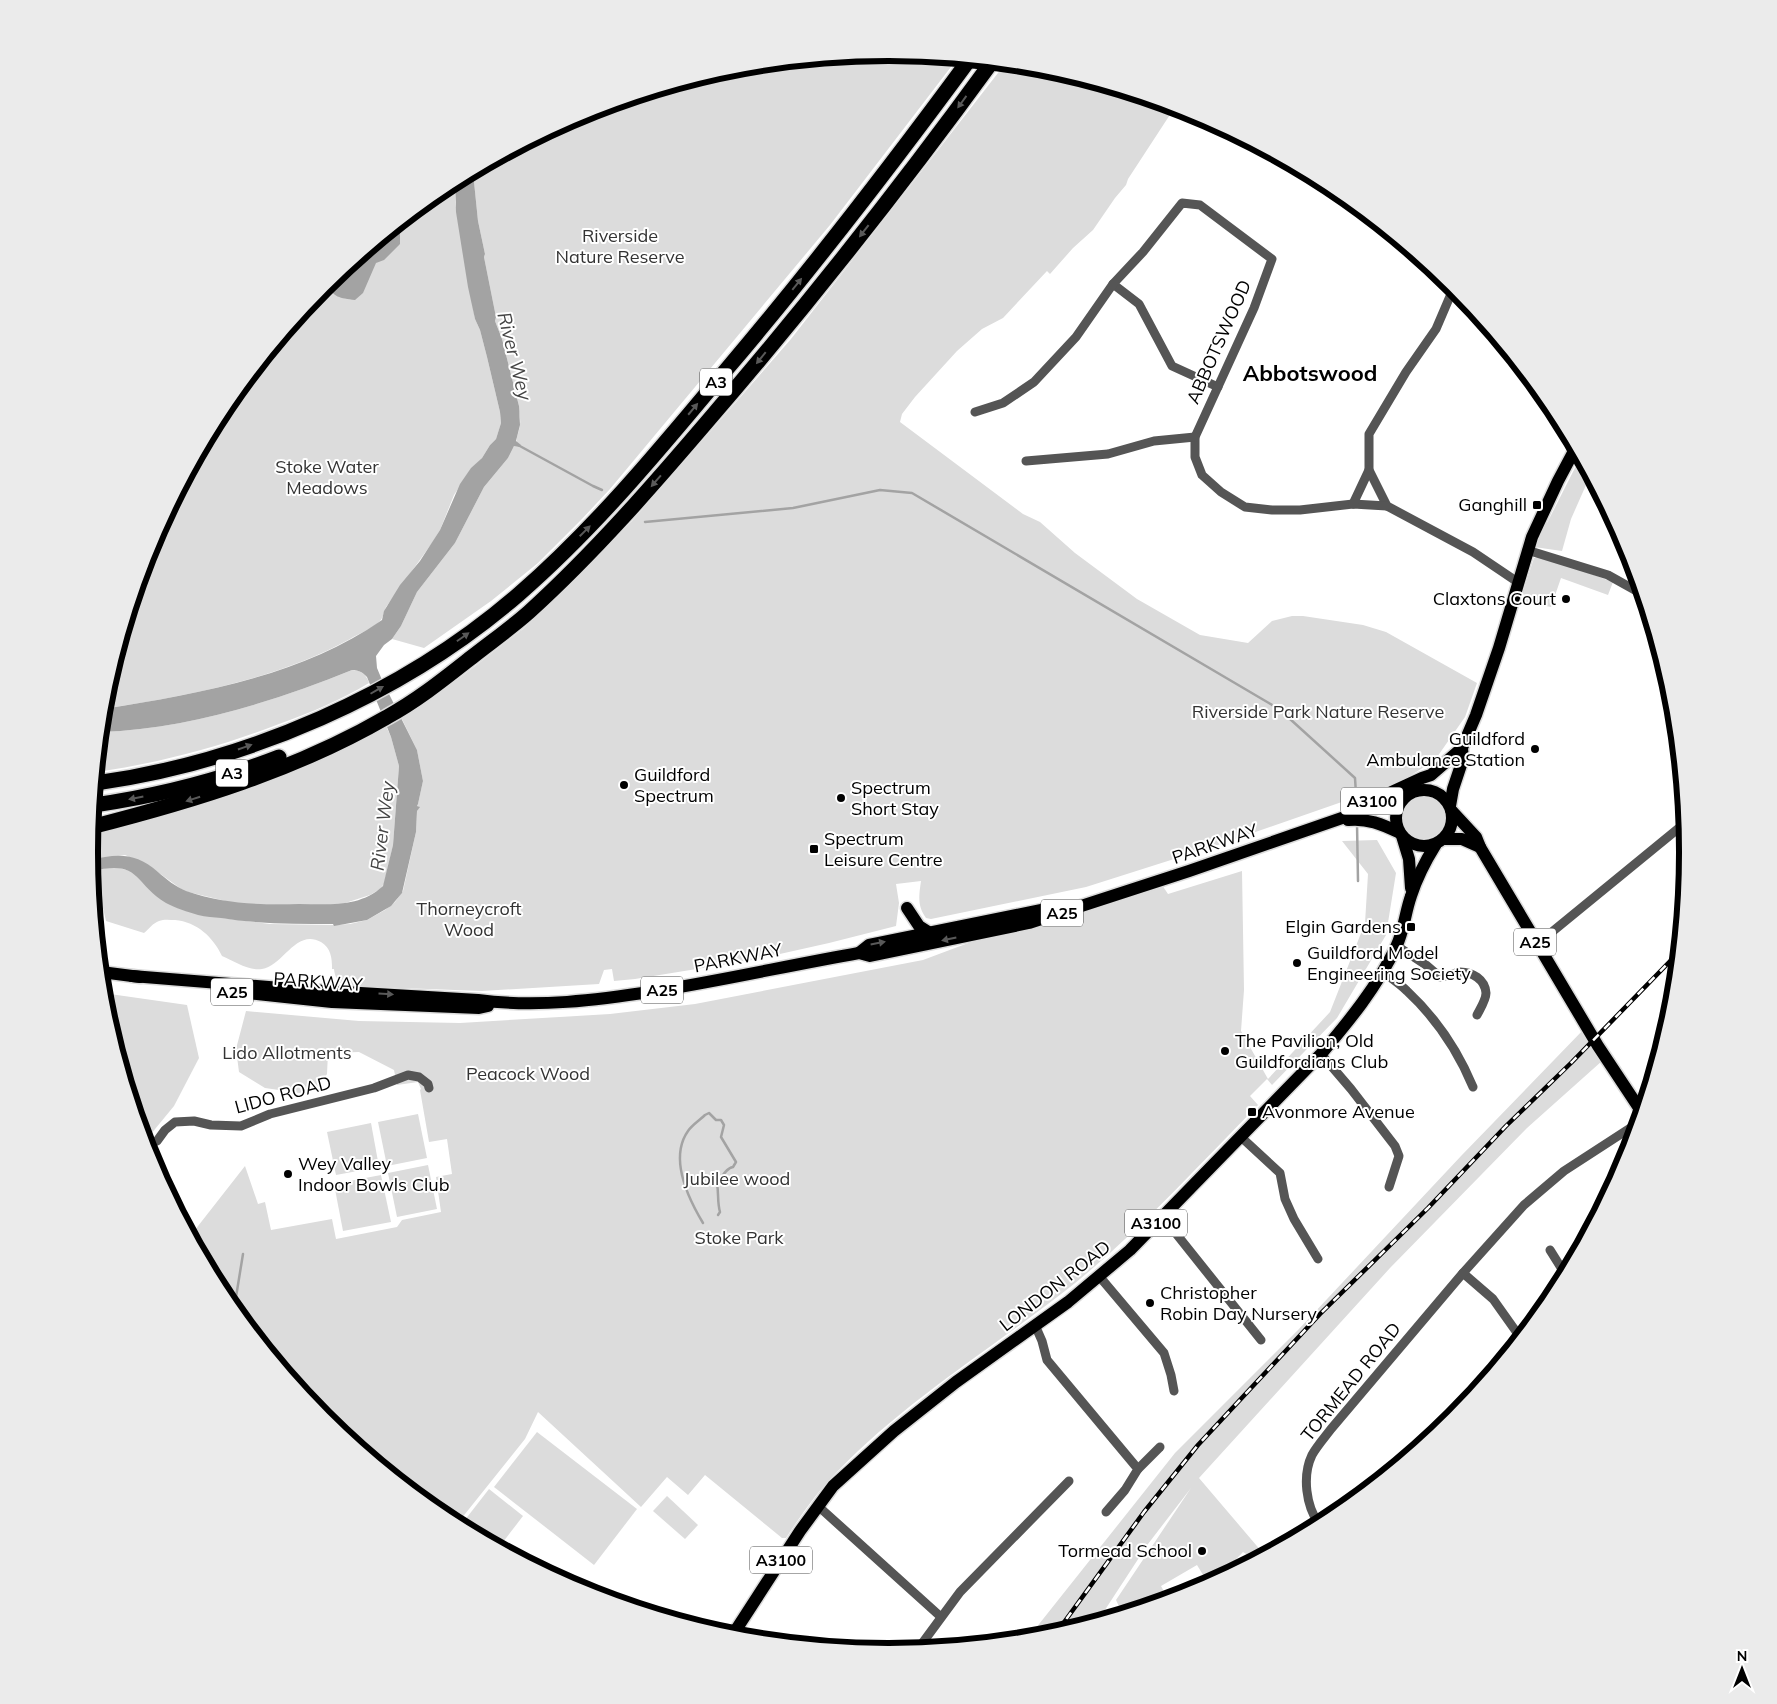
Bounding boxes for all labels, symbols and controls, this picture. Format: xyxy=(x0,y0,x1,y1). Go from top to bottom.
one-way arrow xyxy=(957,95,967,109)
park label: Riverside Nature Reserve xyxy=(556,224,684,268)
one-way arrow xyxy=(858,224,869,237)
street label: ABBOTSWOOD xyxy=(1181,276,1256,407)
one-way arrow xyxy=(792,278,803,291)
water label: River Wey xyxy=(492,309,538,404)
one-way arrow xyxy=(756,351,767,364)
district label: Abbotswood xyxy=(1243,359,1377,387)
road number: A3 xyxy=(700,368,732,396)
one-way arrow xyxy=(688,403,699,416)
park label: Stoke Water Meadows xyxy=(275,455,379,499)
one-way arrow xyxy=(650,475,662,487)
place label: Ganghill xyxy=(1458,493,1527,516)
marker: Ganghill xyxy=(1531,499,1543,511)
one-way arrow xyxy=(579,525,591,537)
place label: Claxtons Court xyxy=(1433,587,1556,610)
marker: Claxtons Court xyxy=(1560,593,1572,605)
one-way arrow xyxy=(456,632,470,642)
one-way arrow xyxy=(370,686,385,694)
park label: Riverside Park Nature Reserve xyxy=(1192,700,1444,723)
place label: Guildford Ambulance Station xyxy=(1366,727,1525,771)
one-way arrow xyxy=(238,743,253,751)
marker: Guildford Ambulance Station xyxy=(1529,743,1541,755)
road number: A3 xyxy=(216,760,248,786)
place label: Guildford Spectrum xyxy=(634,763,714,807)
place label: Spectrum Short Stay xyxy=(851,776,939,820)
water label: River Wey xyxy=(365,779,400,872)
marker: Guildford Spectrum xyxy=(618,779,630,791)
road number: A3100 xyxy=(1341,788,1403,814)
marker: Spectrum Short Stay xyxy=(835,792,847,804)
one-way arrow xyxy=(128,794,144,802)
one-way arrow xyxy=(185,795,200,803)
street label: PARKWAY xyxy=(1169,818,1262,869)
place label: Spectrum Leisure Centre xyxy=(824,827,943,871)
marker: Spectrum Leisure Centre xyxy=(808,843,820,855)
park label: Thorneycroft Wood xyxy=(416,897,522,941)
road number: A25 xyxy=(1041,900,1083,926)
place label: Elgin Gardens xyxy=(1285,915,1401,938)
marker: Elgin Gardens xyxy=(1405,921,1417,933)
road number: A25 xyxy=(1514,929,1556,956)
one-way arrow xyxy=(941,935,956,943)
street label: PARKWAY xyxy=(692,937,785,977)
one-way arrow xyxy=(871,939,887,947)
place label: Guildford Model Engineering Society xyxy=(1307,941,1471,985)
marker: Guildford Model Engineering Society xyxy=(1291,957,1303,969)
street label: PARKWAY xyxy=(273,967,364,996)
road number: A25 xyxy=(641,976,683,1004)
road number: A25 xyxy=(211,979,253,1006)
one-way arrow xyxy=(379,991,395,999)
place label: The Pavilion, Old Guildfordians Club xyxy=(1235,1029,1388,1073)
park label: Lido Allotments xyxy=(222,1041,352,1064)
marker: The Pavilion, Old Guildfordians Club xyxy=(1219,1045,1231,1057)
park label: Peacock Wood xyxy=(466,1062,590,1085)
street label: LIDO ROAD xyxy=(232,1071,334,1118)
place label: Avonmore Avenue xyxy=(1262,1100,1415,1123)
marker: Avonmore Avenue xyxy=(1246,1106,1258,1118)
place label: Wey Valley Indoor Bowls Club xyxy=(298,1152,450,1196)
park label: Jubilee wood xyxy=(684,1167,790,1190)
marker: Wey Valley Indoor Bowls Club xyxy=(282,1168,294,1180)
road number: A3100 xyxy=(1125,1210,1187,1236)
park label: Stoke Park xyxy=(694,1226,784,1249)
street label: LONDON ROAD xyxy=(995,1235,1115,1336)
place label: Christopher Robin Day Nursery xyxy=(1160,1281,1317,1325)
marker: Christopher Robin Day Nursery xyxy=(1144,1297,1156,1309)
street label: TORMEAD ROAD xyxy=(1296,1318,1406,1446)
place label: Tormead School xyxy=(1058,1539,1192,1562)
marker: Tormead School xyxy=(1196,1545,1208,1557)
road number: A3100 xyxy=(750,1546,812,1574)
north arrow xyxy=(1717,1644,1767,1694)
text: N xyxy=(1737,1647,1747,1665)

